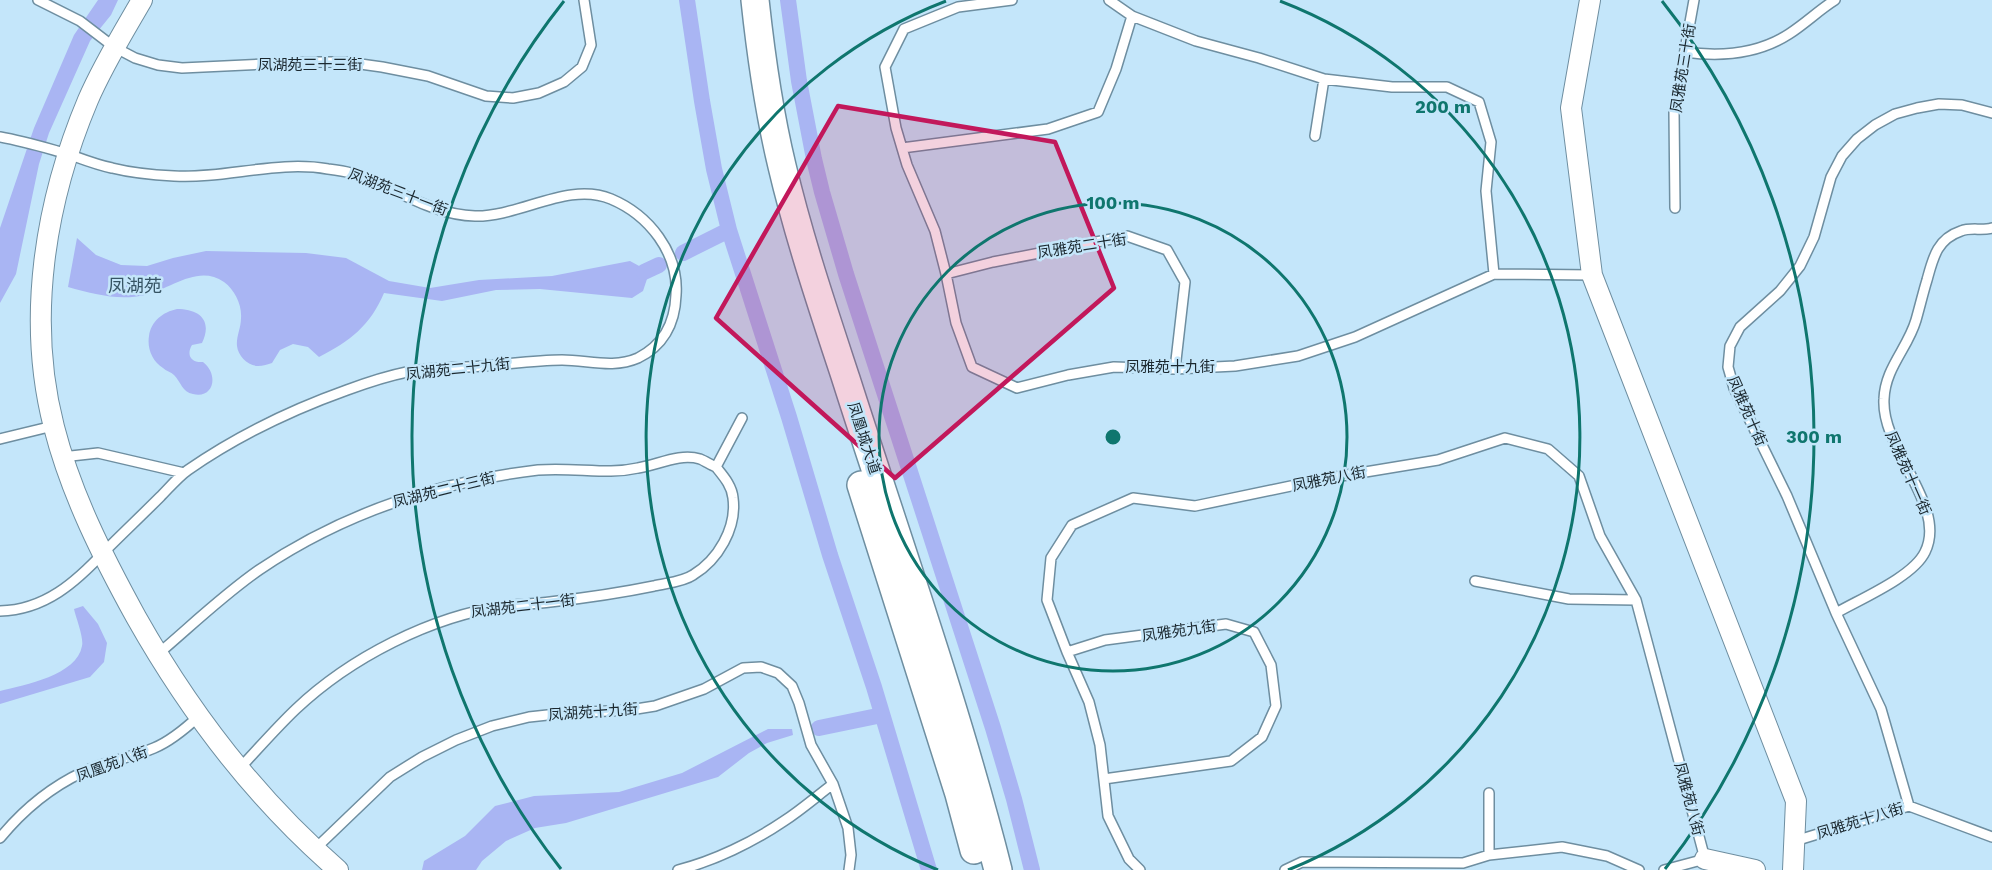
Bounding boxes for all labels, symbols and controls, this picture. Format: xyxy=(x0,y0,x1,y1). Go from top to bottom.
street label: 凤雅苑三十街 xyxy=(1667,22,1699,114)
street label: 凤湖苑三十三街 xyxy=(257,56,363,74)
text: 200 m xyxy=(1415,96,1471,117)
street label: 凤湖苑三十一街 xyxy=(346,165,450,219)
text: 100 m xyxy=(1086,192,1140,213)
street label: 凤雅苑二十街 xyxy=(1036,230,1128,262)
district label: 凤湖苑 xyxy=(108,275,162,296)
street label: 凤湖苑二十九街 xyxy=(405,355,511,383)
street label: 凤雅苑十九街 xyxy=(1125,358,1215,376)
street label: 凤雅苑十街 xyxy=(1724,373,1770,449)
street label: 凤凰城大道 xyxy=(844,400,884,476)
text: 300 m xyxy=(1786,426,1842,447)
centre of rings xyxy=(1103,427,1123,447)
street label: 凤雅苑十一街 xyxy=(1881,428,1935,518)
street label: 凤雅苑八街 xyxy=(1290,463,1368,495)
street label: 凤湖苑二十三街 xyxy=(391,469,497,511)
street label: 凤湖苑二十一街 xyxy=(470,591,576,621)
street label: 凤雅苑九街 xyxy=(1141,617,1217,645)
street label: 凤湖苑十九街 xyxy=(547,700,639,724)
street label: 凤凰苑八街 xyxy=(74,743,150,785)
street label: 凤雅苑八街 xyxy=(1671,760,1707,838)
street label: 凤雅苑十八街 xyxy=(1814,799,1906,843)

